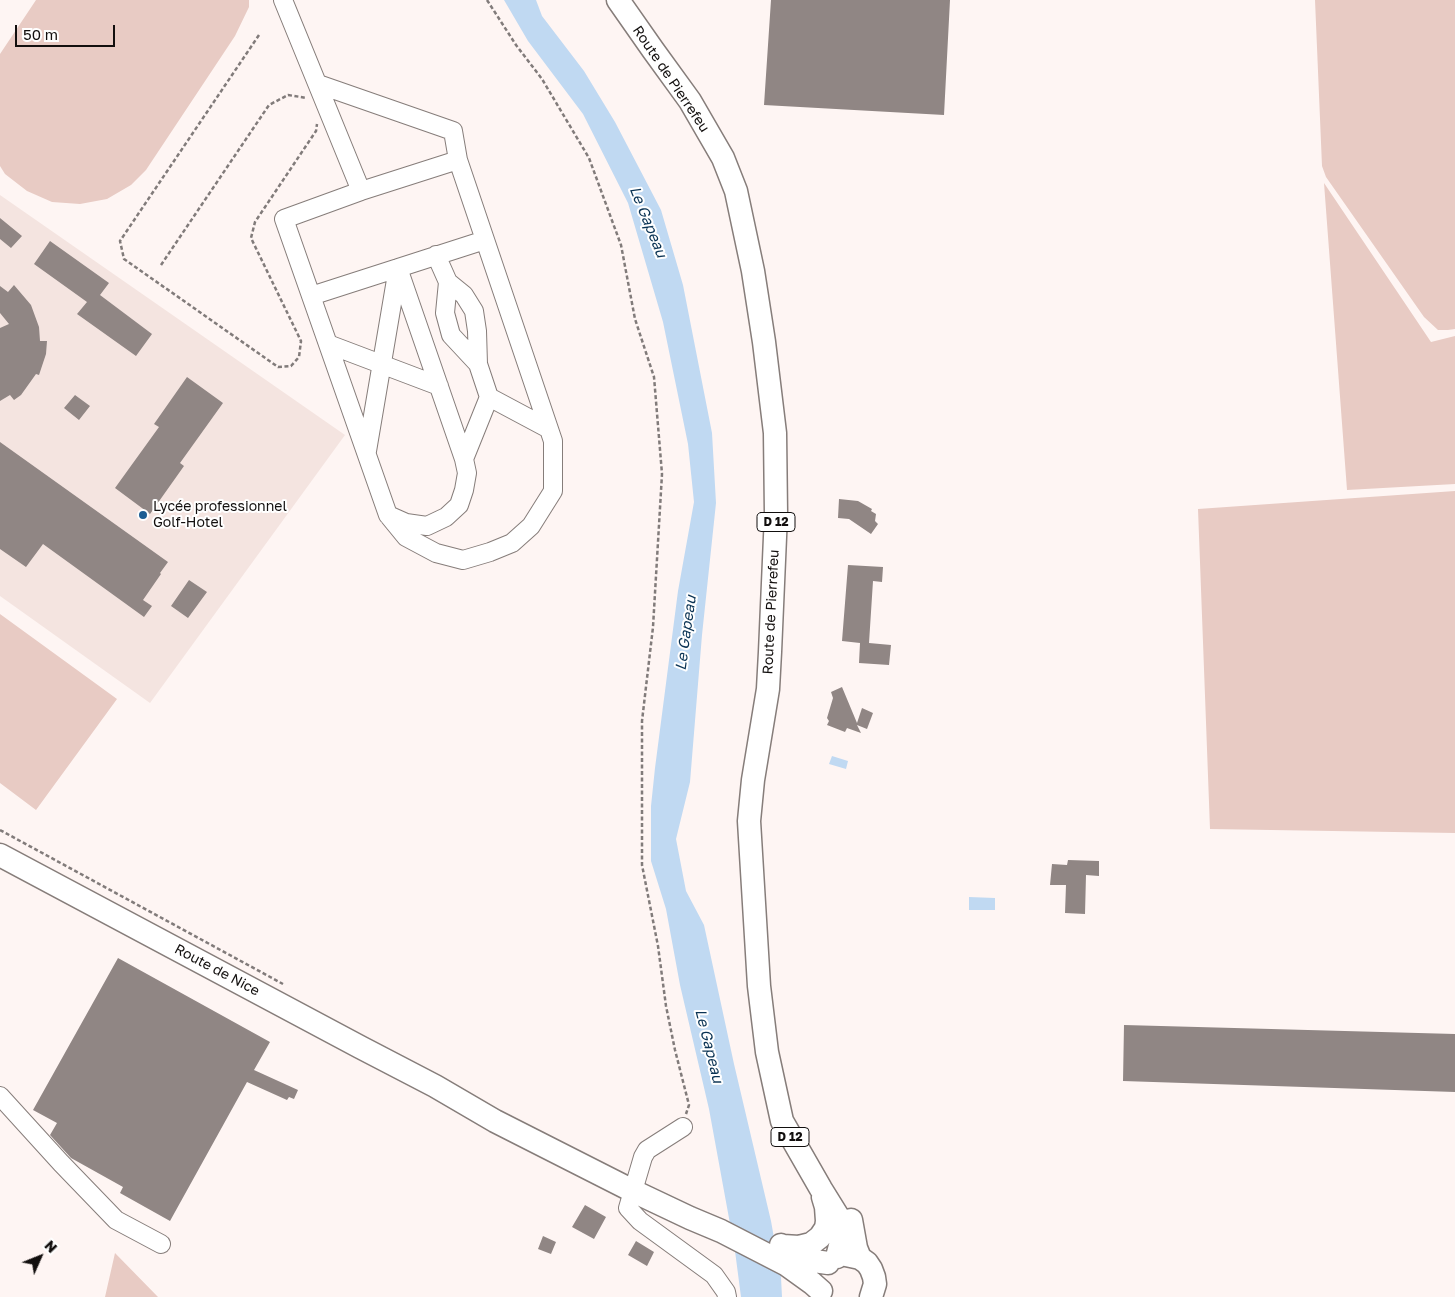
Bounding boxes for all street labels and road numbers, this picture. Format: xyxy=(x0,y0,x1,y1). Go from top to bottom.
street label: Route de Pierrefeu xyxy=(629,22,713,136)
road number: D 12 xyxy=(757,512,795,532)
street label: Route de Pierrefeu xyxy=(759,549,783,675)
street label: Route de Nice xyxy=(172,941,262,999)
road number: D 12 xyxy=(771,1128,809,1146)

